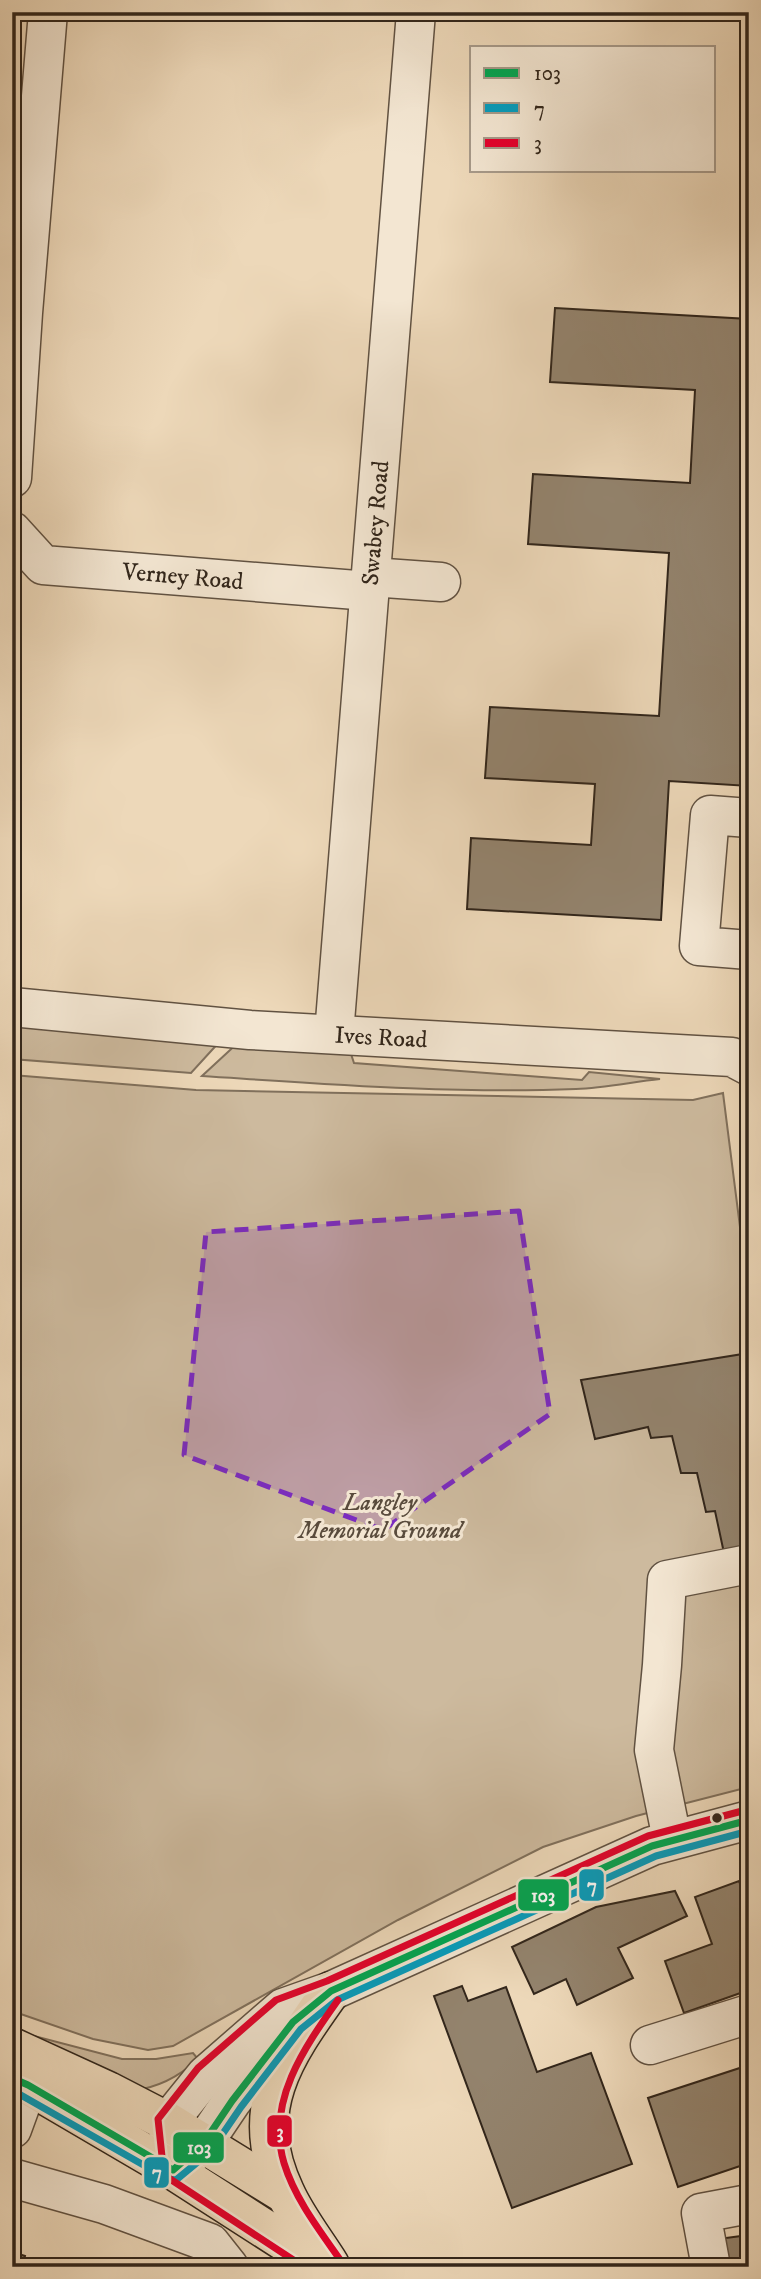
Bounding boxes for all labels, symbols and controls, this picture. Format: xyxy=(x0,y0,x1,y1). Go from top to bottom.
legend xyxy=(470,46,716,172)
text: 103 xyxy=(534,61,561,87)
text: 7 xyxy=(534,97,545,123)
text: 3 xyxy=(534,131,542,157)
street label: Swabey Road xyxy=(356,459,396,587)
street label: Verney Road xyxy=(120,557,245,597)
street label: Ives Road xyxy=(334,1021,428,1055)
park label: Langley Memorial Ground xyxy=(296,1488,465,1546)
unlabelled marker xyxy=(710,1811,724,1825)
line badge: 7 xyxy=(578,1868,605,1902)
text: 7 xyxy=(587,1875,597,1898)
line badge: 103 xyxy=(517,1878,570,1912)
text: 103 xyxy=(531,1885,555,1908)
line badge: 3 xyxy=(266,2114,293,2148)
text: 3 xyxy=(276,2121,284,2144)
line badge: 103 xyxy=(172,2131,225,2164)
text: 103 xyxy=(187,2137,211,2160)
line badge: 7 xyxy=(143,2156,170,2189)
text: 7 xyxy=(152,2162,162,2185)

